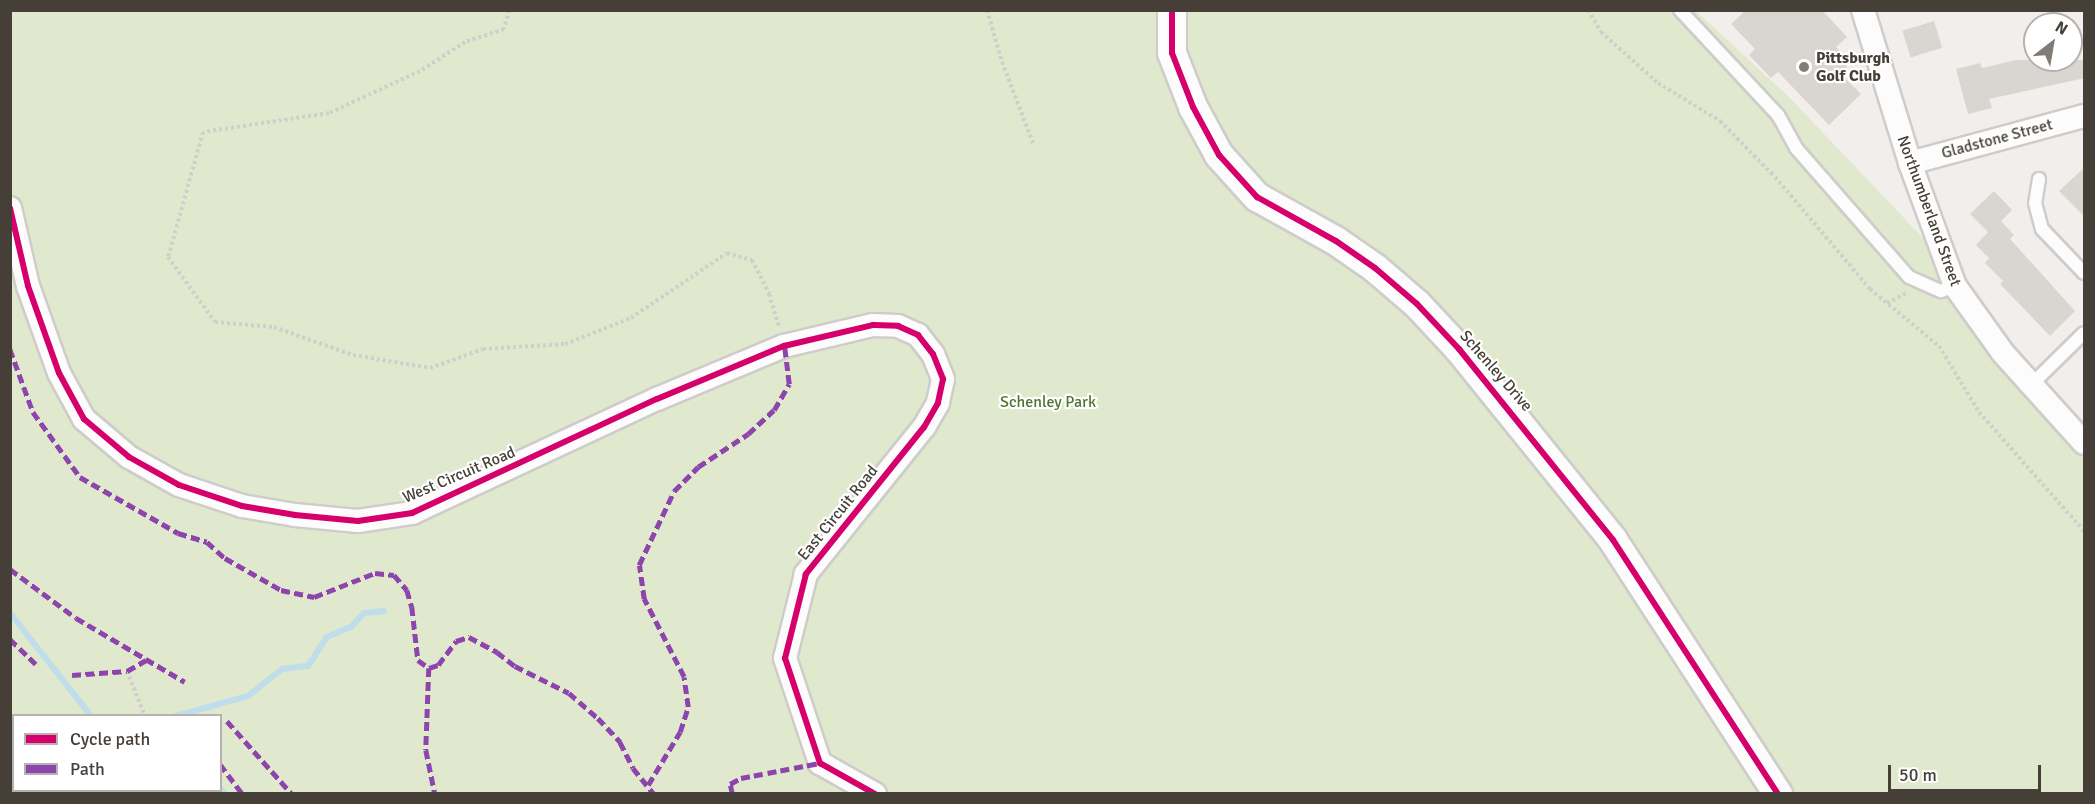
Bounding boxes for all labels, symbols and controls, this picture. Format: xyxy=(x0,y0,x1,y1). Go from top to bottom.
north arrow xyxy=(2023,12,2083,72)
text: N xyxy=(2051,17,2071,40)
place label: Pittsburgh Golf Club xyxy=(1816,48,1890,86)
marker: Pittsburgh Golf Club xyxy=(1797,60,1811,74)
street label: Gladstone Street xyxy=(1939,115,2055,163)
street label: Northumberland Street xyxy=(1893,133,1965,289)
street label: Schenley Drive xyxy=(1456,327,1536,415)
park label: Schenley Park xyxy=(1000,392,1096,412)
street label: West Circuit Road xyxy=(400,443,518,507)
street label: East Circuit Road xyxy=(794,462,882,564)
legend xyxy=(12,714,222,792)
text: Cycle path xyxy=(70,728,150,750)
scale bar xyxy=(1891,753,2044,791)
text: Path xyxy=(70,758,105,780)
text: 50 m xyxy=(1899,764,1937,786)

